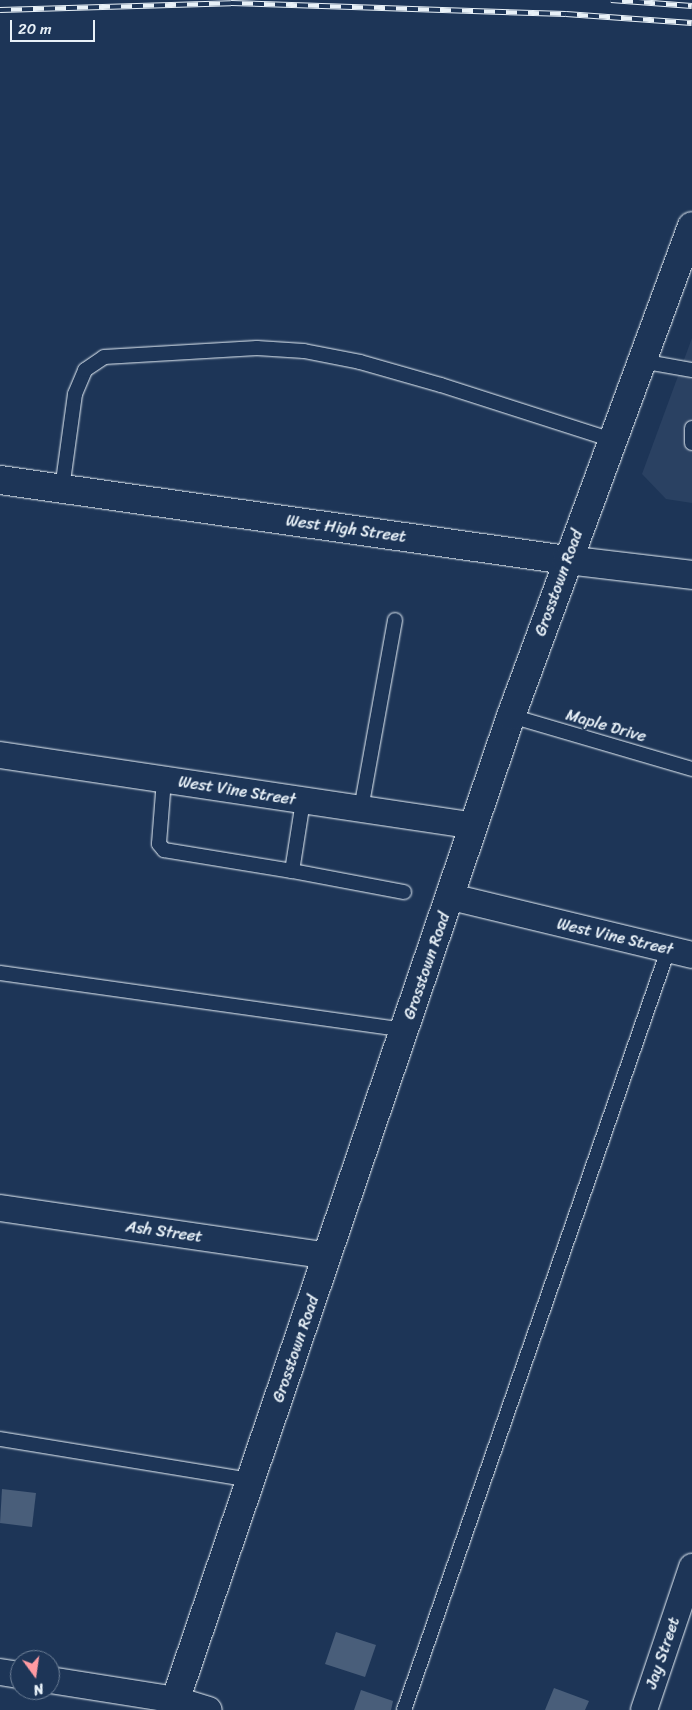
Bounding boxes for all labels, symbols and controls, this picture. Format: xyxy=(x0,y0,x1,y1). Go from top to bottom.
scale bar xyxy=(12,10,98,42)
text: 20 m xyxy=(18,16,52,42)
street label: West High Street xyxy=(284,511,408,547)
street label: Grosstown Road xyxy=(531,527,587,639)
street label: Maple Drive xyxy=(564,705,648,747)
street label: West Vine Street xyxy=(176,772,298,810)
street label: Grosstown Road xyxy=(400,910,454,1022)
street label: West Vine Street xyxy=(554,914,676,960)
street label: Ash Street xyxy=(125,1217,203,1247)
street label: Grosstown Road xyxy=(269,1293,323,1405)
street label: Jay Street xyxy=(642,1615,684,1691)
north arrow xyxy=(10,1650,60,1700)
text: N xyxy=(31,1676,46,1702)

